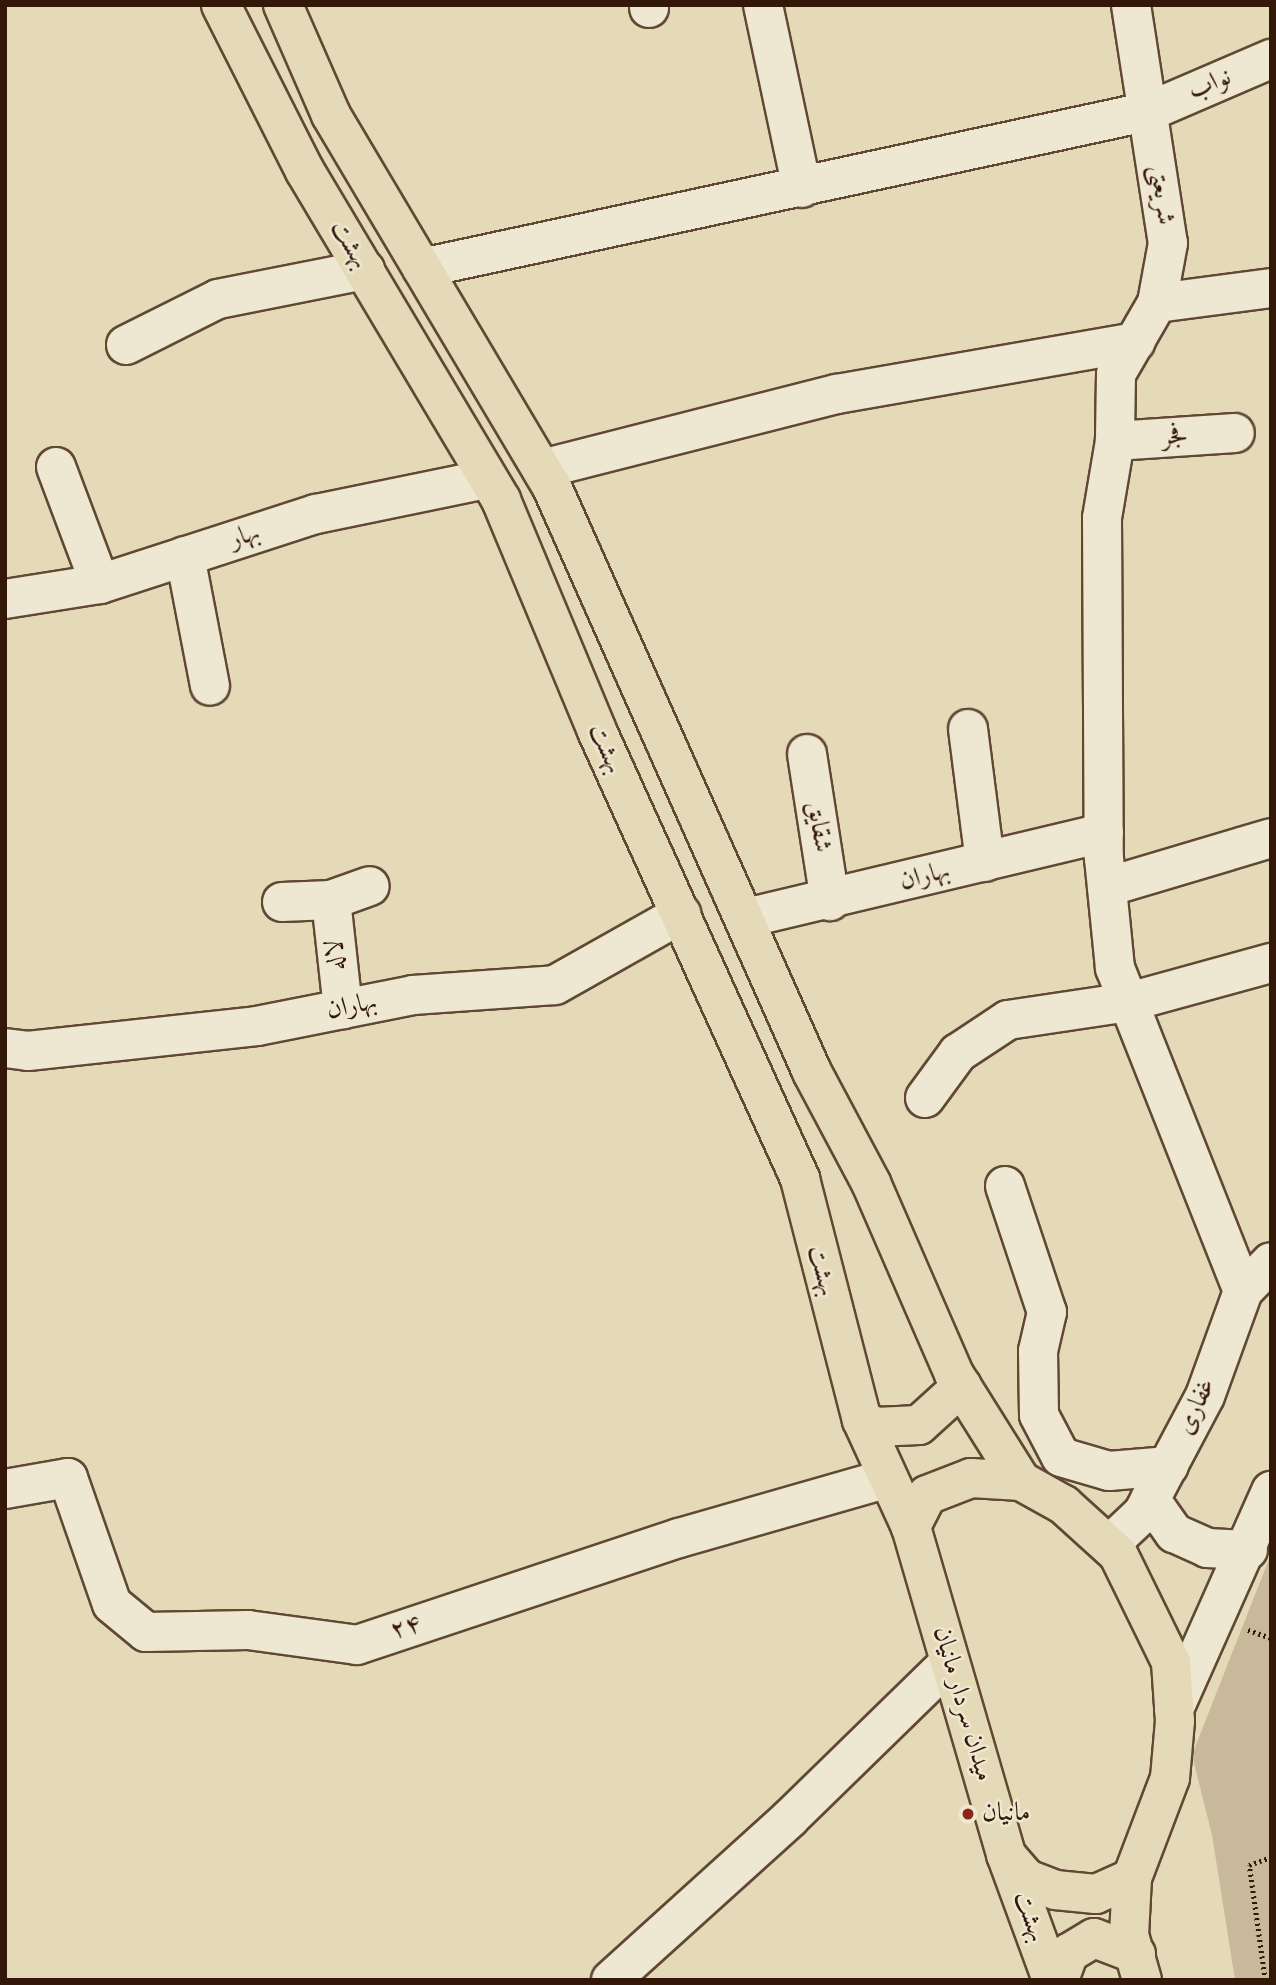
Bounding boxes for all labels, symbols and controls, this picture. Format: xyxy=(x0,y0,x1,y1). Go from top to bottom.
street label: نواب xyxy=(1184,62,1236,108)
street label: شریعتی xyxy=(1141,163,1181,227)
street label: بهشت xyxy=(322,215,376,275)
street label: فجر xyxy=(1161,421,1189,453)
street label: بهار xyxy=(226,518,264,556)
street label: بهشت xyxy=(580,719,630,779)
street label: شقایق xyxy=(799,799,837,855)
street label: بهاران xyxy=(897,856,953,898)
street label: لاله xyxy=(320,938,354,972)
street label: بهاران xyxy=(324,987,380,1027)
street label: بهشت xyxy=(799,1242,843,1300)
street label: غفاری xyxy=(1171,1374,1223,1440)
street label: ۲۴ xyxy=(387,1608,425,1648)
street label: میدان سردار مانیان xyxy=(925,1623,999,1785)
place label: مانیان xyxy=(982,1798,1030,1830)
marker: مانیان xyxy=(960,1806,976,1822)
street label: بهشت xyxy=(1006,1887,1052,1947)

